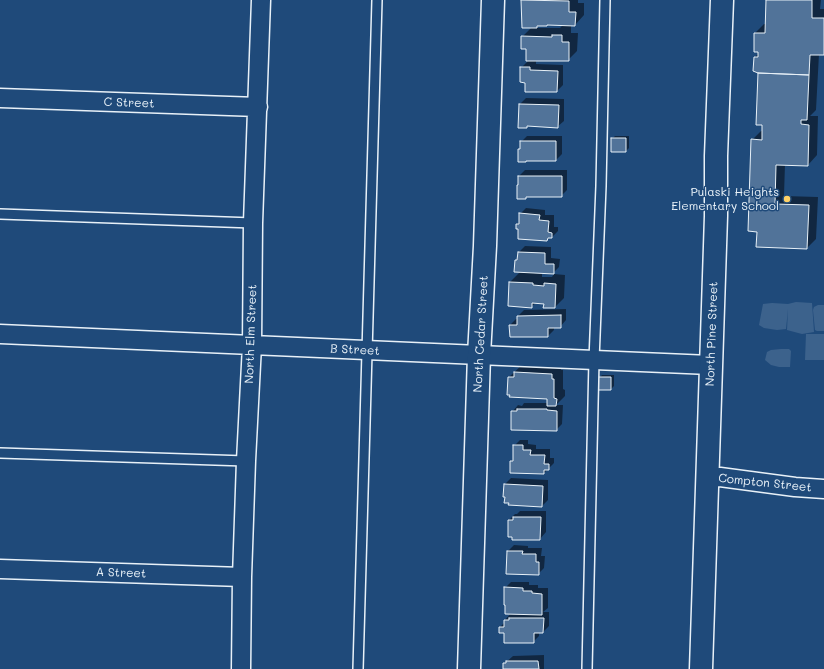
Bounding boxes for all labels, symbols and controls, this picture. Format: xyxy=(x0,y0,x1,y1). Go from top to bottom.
street label: C Street xyxy=(103,95,155,111)
place label: Pulaski Heights Elementary School xyxy=(671,185,779,213)
marker: Pulaski Heights Elementary School xyxy=(782,194,792,204)
street label: North Cedar Street xyxy=(471,275,491,393)
street label: North Pine Street xyxy=(703,281,721,387)
street label: North Elm Street xyxy=(242,284,260,384)
street label: B Street xyxy=(330,342,380,358)
street label: Compton Street xyxy=(718,471,812,495)
street label: A Street xyxy=(96,565,146,581)

